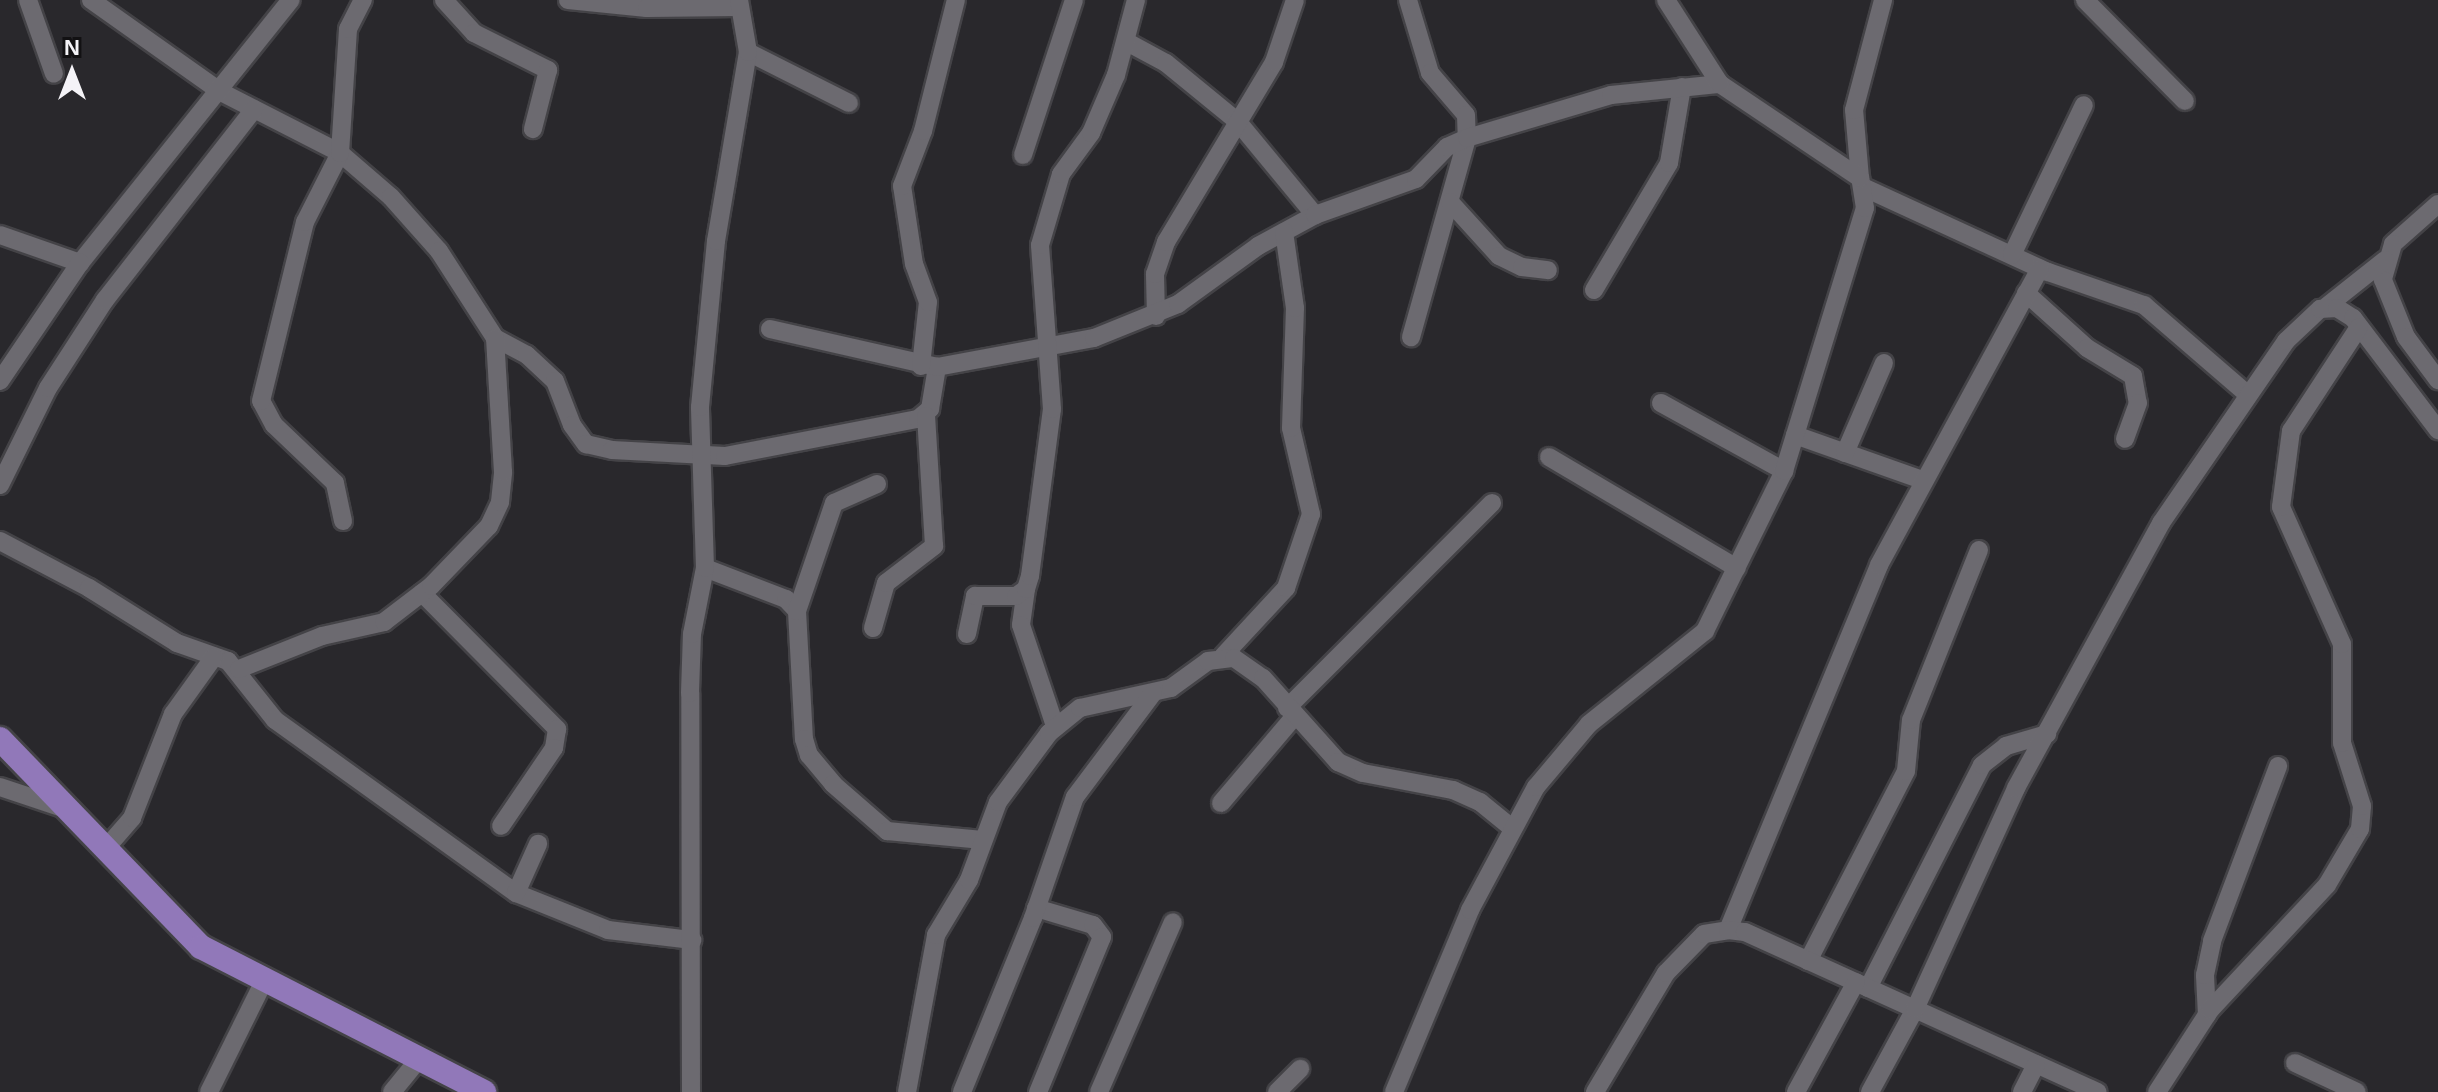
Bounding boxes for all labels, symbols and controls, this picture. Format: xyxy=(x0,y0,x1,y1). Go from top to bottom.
north arrow xyxy=(32,32,112,112)
text: N xyxy=(64,35,80,60)

